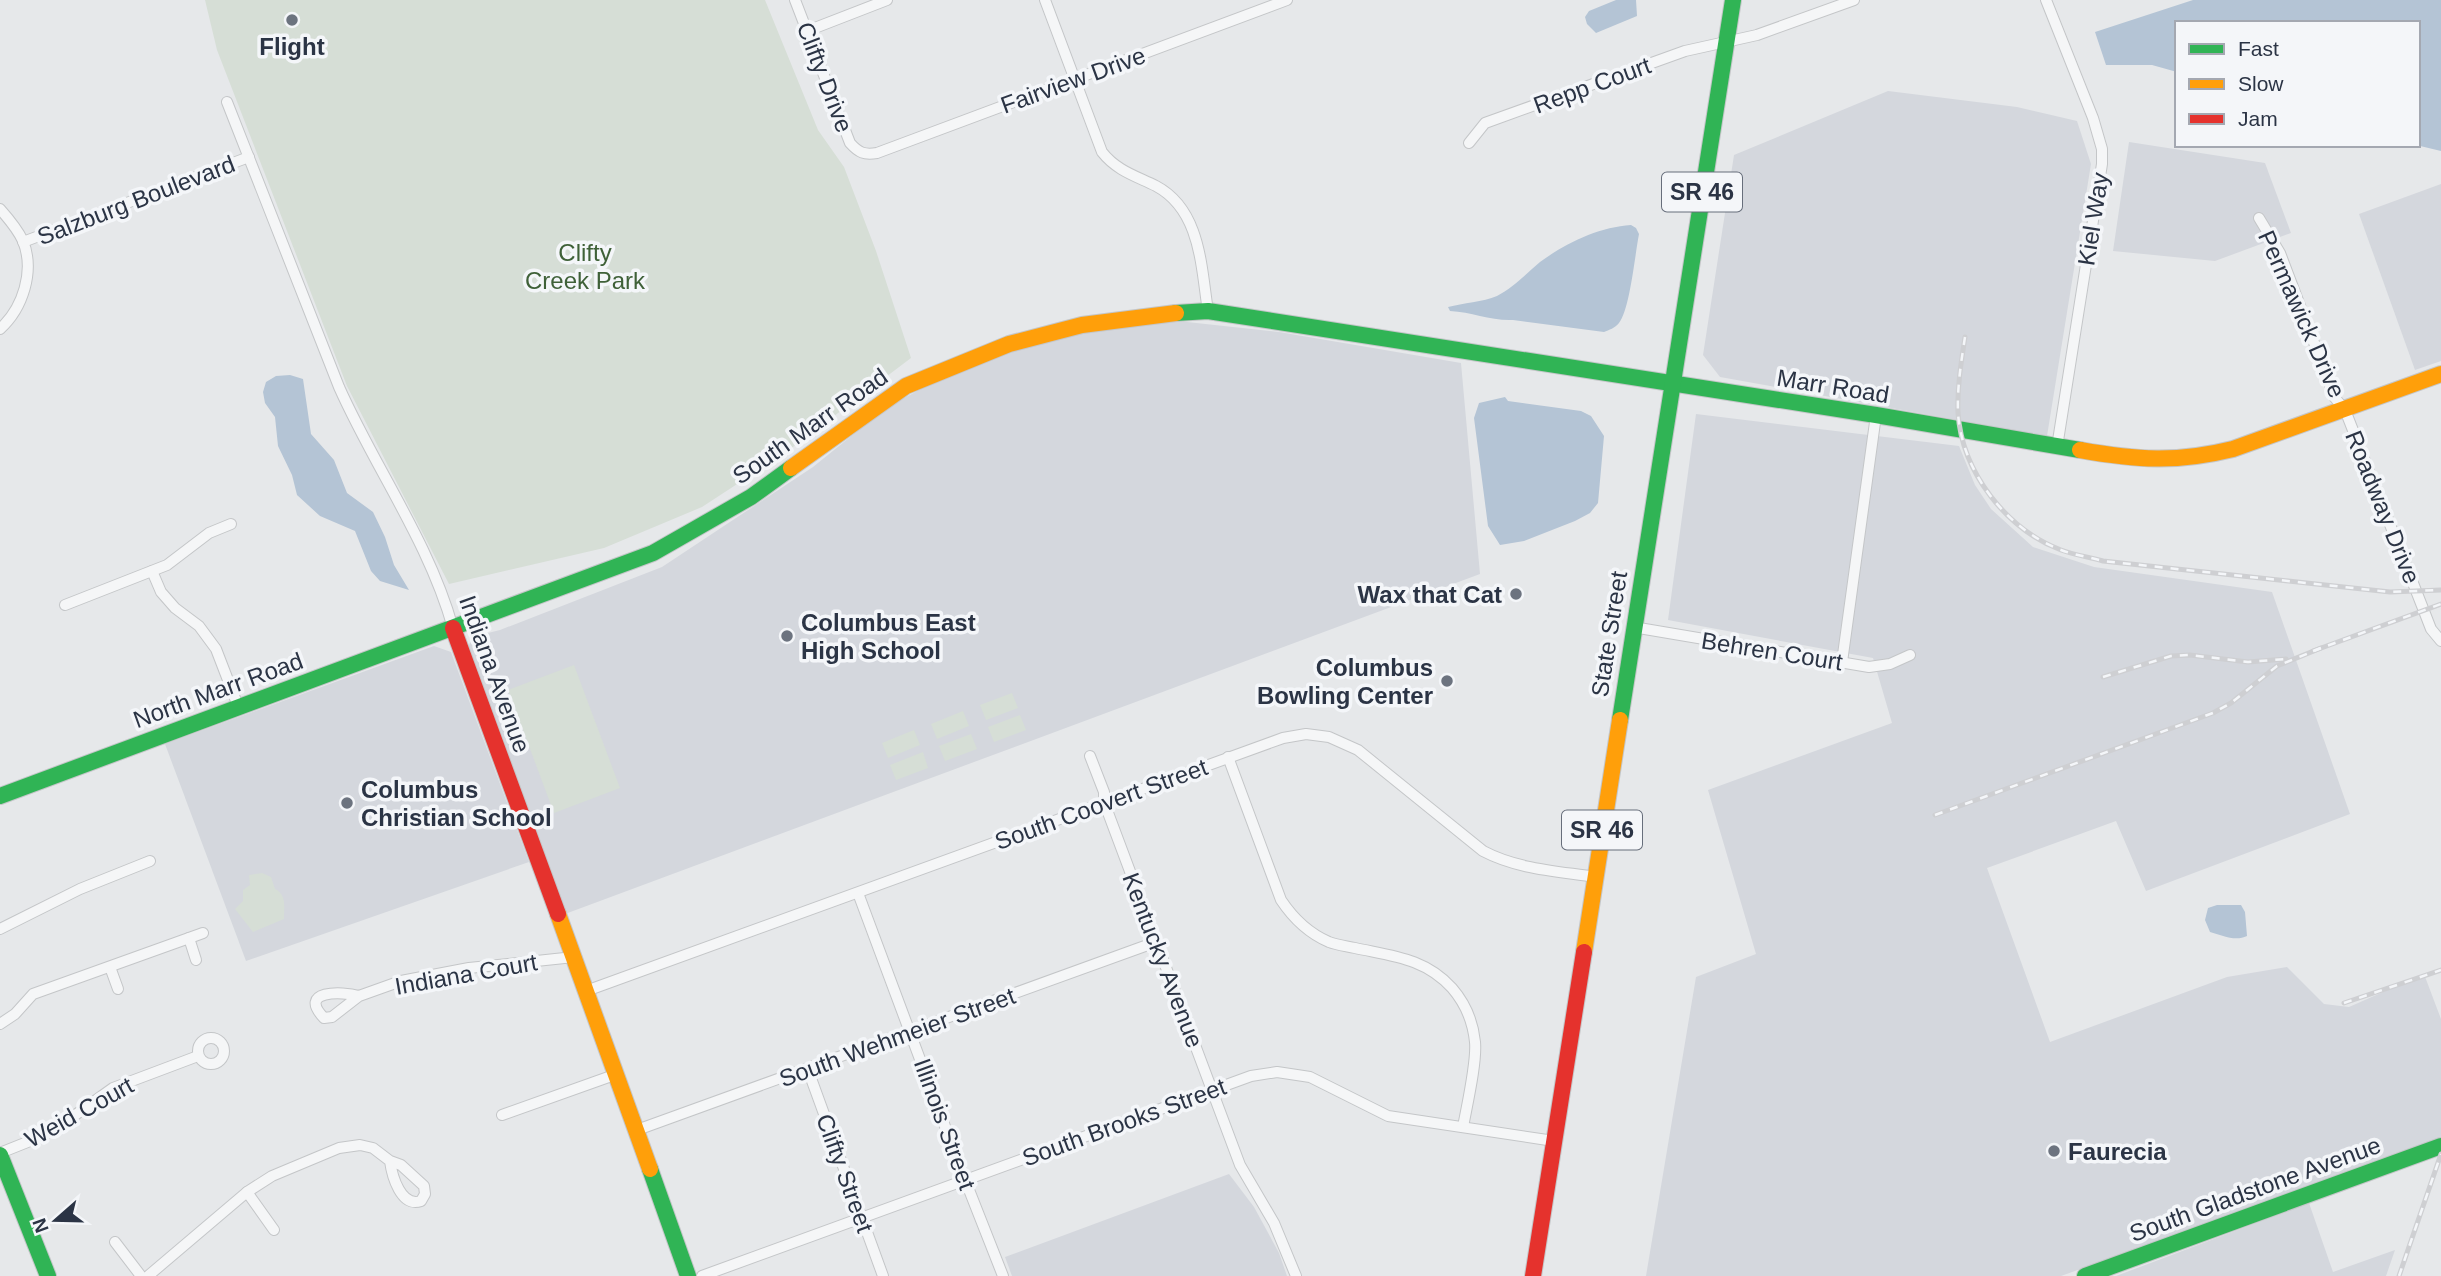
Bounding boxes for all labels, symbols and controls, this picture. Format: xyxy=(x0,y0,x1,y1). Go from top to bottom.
marker: Flight xyxy=(284,12,300,28)
street label: Clifty Drive xyxy=(792,18,858,136)
legend xyxy=(2175,21,2420,147)
place label: Flight xyxy=(259,33,325,60)
text: Fast xyxy=(2238,37,2279,60)
street label: Fairview Drive xyxy=(997,41,1149,119)
street label: Repp Court xyxy=(1530,51,1655,119)
text: Slow xyxy=(2238,72,2284,95)
text: Jam xyxy=(2238,107,2278,130)
street label: Salzburg Boulevard xyxy=(33,150,239,250)
street label: Kiel Way xyxy=(2072,171,2114,267)
road number: SR 46 xyxy=(1662,172,1742,211)
street label: Permawick Drive xyxy=(2253,226,2351,402)
park label: Clifty Creek Park xyxy=(525,239,646,294)
street label: South Marr Road xyxy=(727,363,893,489)
street label: Marr Road xyxy=(1775,364,1891,408)
street label: Roadway Drive xyxy=(2340,427,2426,587)
street label: State Street xyxy=(1586,569,1632,699)
place label: Wax that Cat xyxy=(1358,581,1502,608)
marker: Wax that Cat xyxy=(1508,586,1524,602)
street label: Indiana Avenue xyxy=(454,592,536,756)
place label: Columbus East High School xyxy=(801,609,976,664)
street label: Behren Court xyxy=(1699,627,1845,676)
marker: Columbus East High School xyxy=(779,628,795,644)
street label: North Marr Road xyxy=(129,647,307,733)
place label: Columbus Bowling Center xyxy=(1257,654,1433,709)
marker: Columbus Bowling Center xyxy=(1439,673,1455,689)
street label: South Coovert Street xyxy=(991,753,1211,855)
place label: Columbus Christian School xyxy=(361,776,552,831)
marker: Columbus Christian School xyxy=(339,795,355,811)
road number: SR 46 xyxy=(1562,810,1642,850)
street label: Kentucky Avenue xyxy=(1117,869,1209,1051)
street label: Indiana Court xyxy=(393,948,540,1000)
street label: South Wehmeier Street xyxy=(775,982,1019,1092)
street label: Illinois Street xyxy=(909,1055,981,1193)
street label: Weid Court xyxy=(20,1071,138,1153)
street label: South Brooks Street xyxy=(1018,1072,1230,1171)
street label: Clifty Street xyxy=(811,1110,879,1236)
street label: South Gladstone Avenue xyxy=(2126,1131,2384,1247)
place label: Faurecia xyxy=(2068,1138,2167,1165)
marker: Faurecia xyxy=(2046,1143,2062,1159)
north arrow xyxy=(21,1185,91,1255)
text: N xyxy=(28,1216,53,1236)

